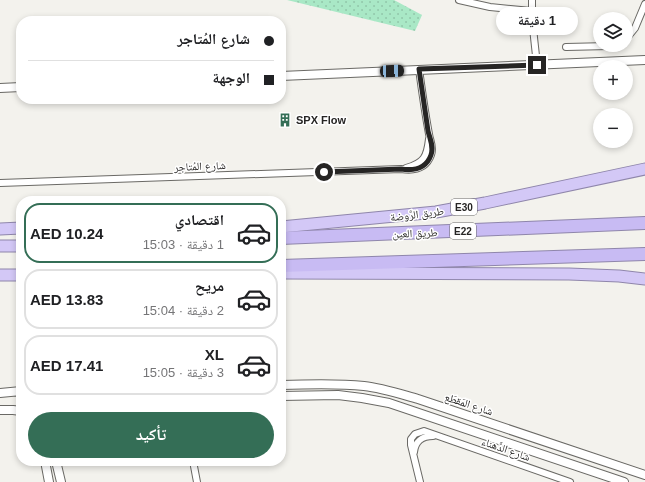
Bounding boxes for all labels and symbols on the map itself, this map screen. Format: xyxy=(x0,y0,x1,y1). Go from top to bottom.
callout: 1 دقيقة xyxy=(496,7,578,35)
route end xyxy=(528,56,546,74)
car xyxy=(380,65,404,77)
building icon: SPX Flow xyxy=(277,112,293,128)
place label: SPX Flow xyxy=(296,114,347,126)
street label: شارع المُتاجر xyxy=(173,159,226,174)
route start xyxy=(315,163,333,181)
road number: E30 xyxy=(451,199,477,215)
street label: طريق الرَّوضة xyxy=(390,205,445,224)
road number: E22 xyxy=(450,223,476,239)
street label: طريق العين xyxy=(392,226,438,241)
street label: شارع المَقطَع xyxy=(443,391,495,418)
street label: شارع الدَّهناء xyxy=(480,435,532,464)

